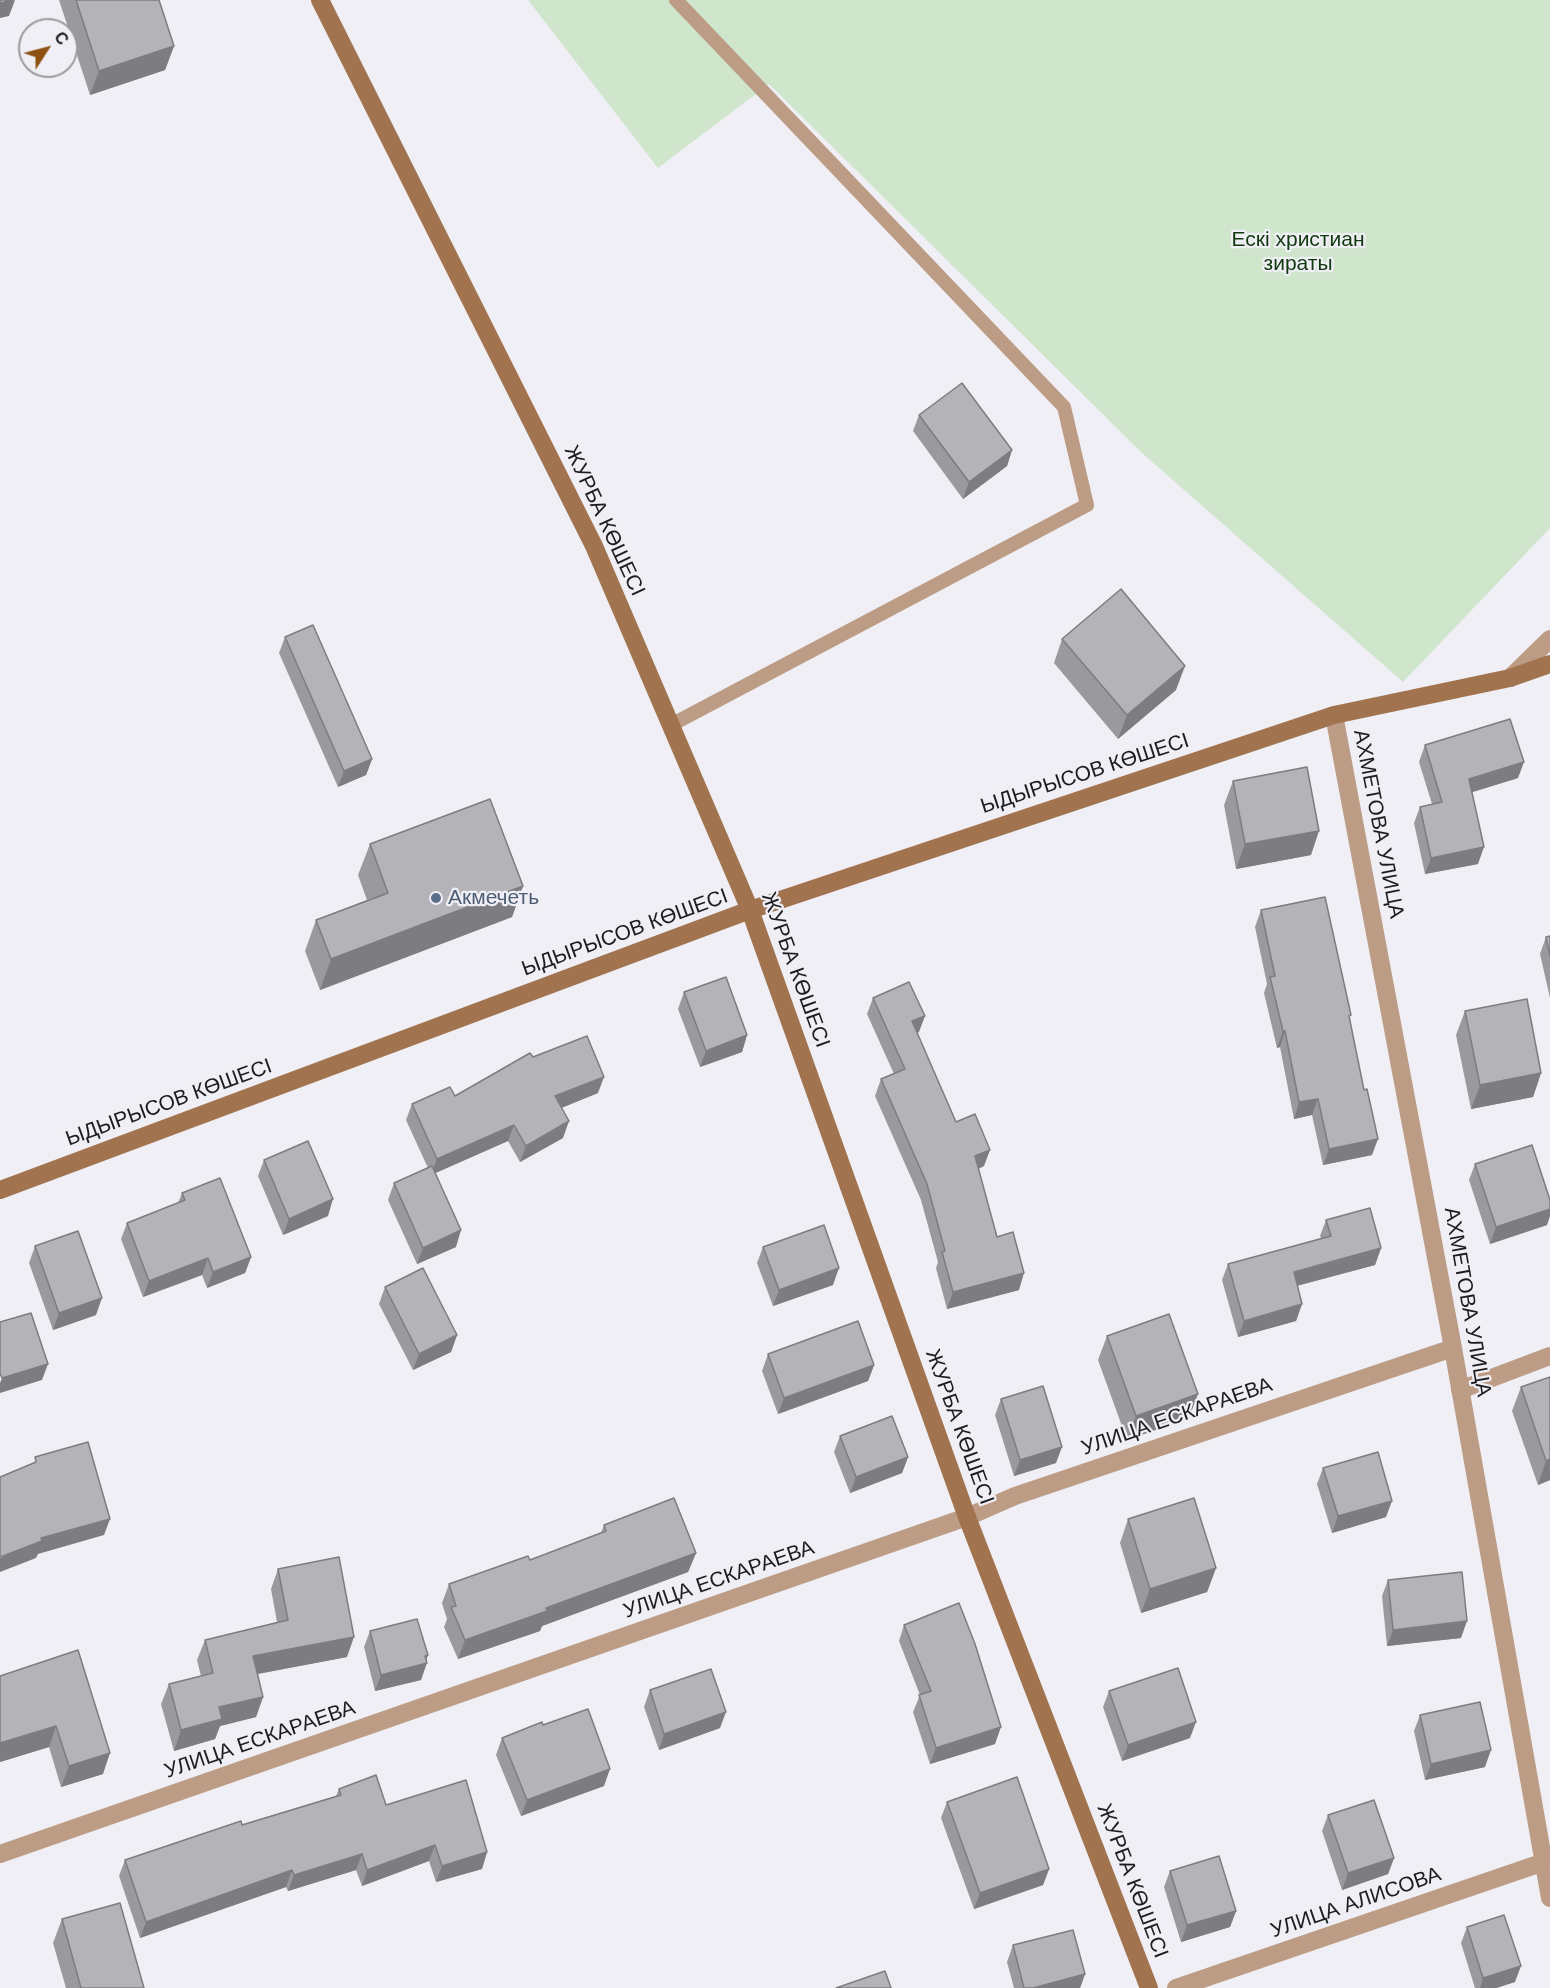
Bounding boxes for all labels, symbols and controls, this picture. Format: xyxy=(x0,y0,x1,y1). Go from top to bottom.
north arrow xyxy=(18,18,78,78)
text: С xyxy=(51,29,72,48)
park label: Ескі христиан зираты xyxy=(1232,227,1364,277)
street label: ЖУРБА КӨШЕСІ xyxy=(558,442,650,600)
street label: АХМЕТОВА УЛИЦА xyxy=(1347,727,1409,921)
street label: ЫДЫРЫСОВ КӨШЕСІ xyxy=(978,728,1192,820)
street label: ЫДЫРЫСОВ КӨШЕСІ xyxy=(518,884,732,982)
place label: Акмечеть xyxy=(448,885,539,911)
street label: ЖУРБА КӨШЕСІ xyxy=(755,889,835,1051)
marker: Акмечеть xyxy=(429,891,443,905)
street label: ЫДЫРЫСОВ КӨШЕСІ xyxy=(62,1054,276,1152)
street label: АХМЕТОВА УЛИЦА xyxy=(1438,1205,1496,1399)
street label: ЖУРБА КӨШЕСІ xyxy=(919,1346,999,1508)
street label: УЛИЦА ЕСКАРАЕВА xyxy=(1078,1372,1276,1462)
street label: УЛИЦА ЕСКАРАЕВА xyxy=(620,1535,818,1625)
street label: УЛИЦА ЕСКАРАЕВА xyxy=(161,1695,359,1785)
street label: ЖУРБА КӨШЕСІ xyxy=(1091,1800,1173,1962)
street label: УЛИЦА АЛИСОВА xyxy=(1267,1862,1445,1944)

